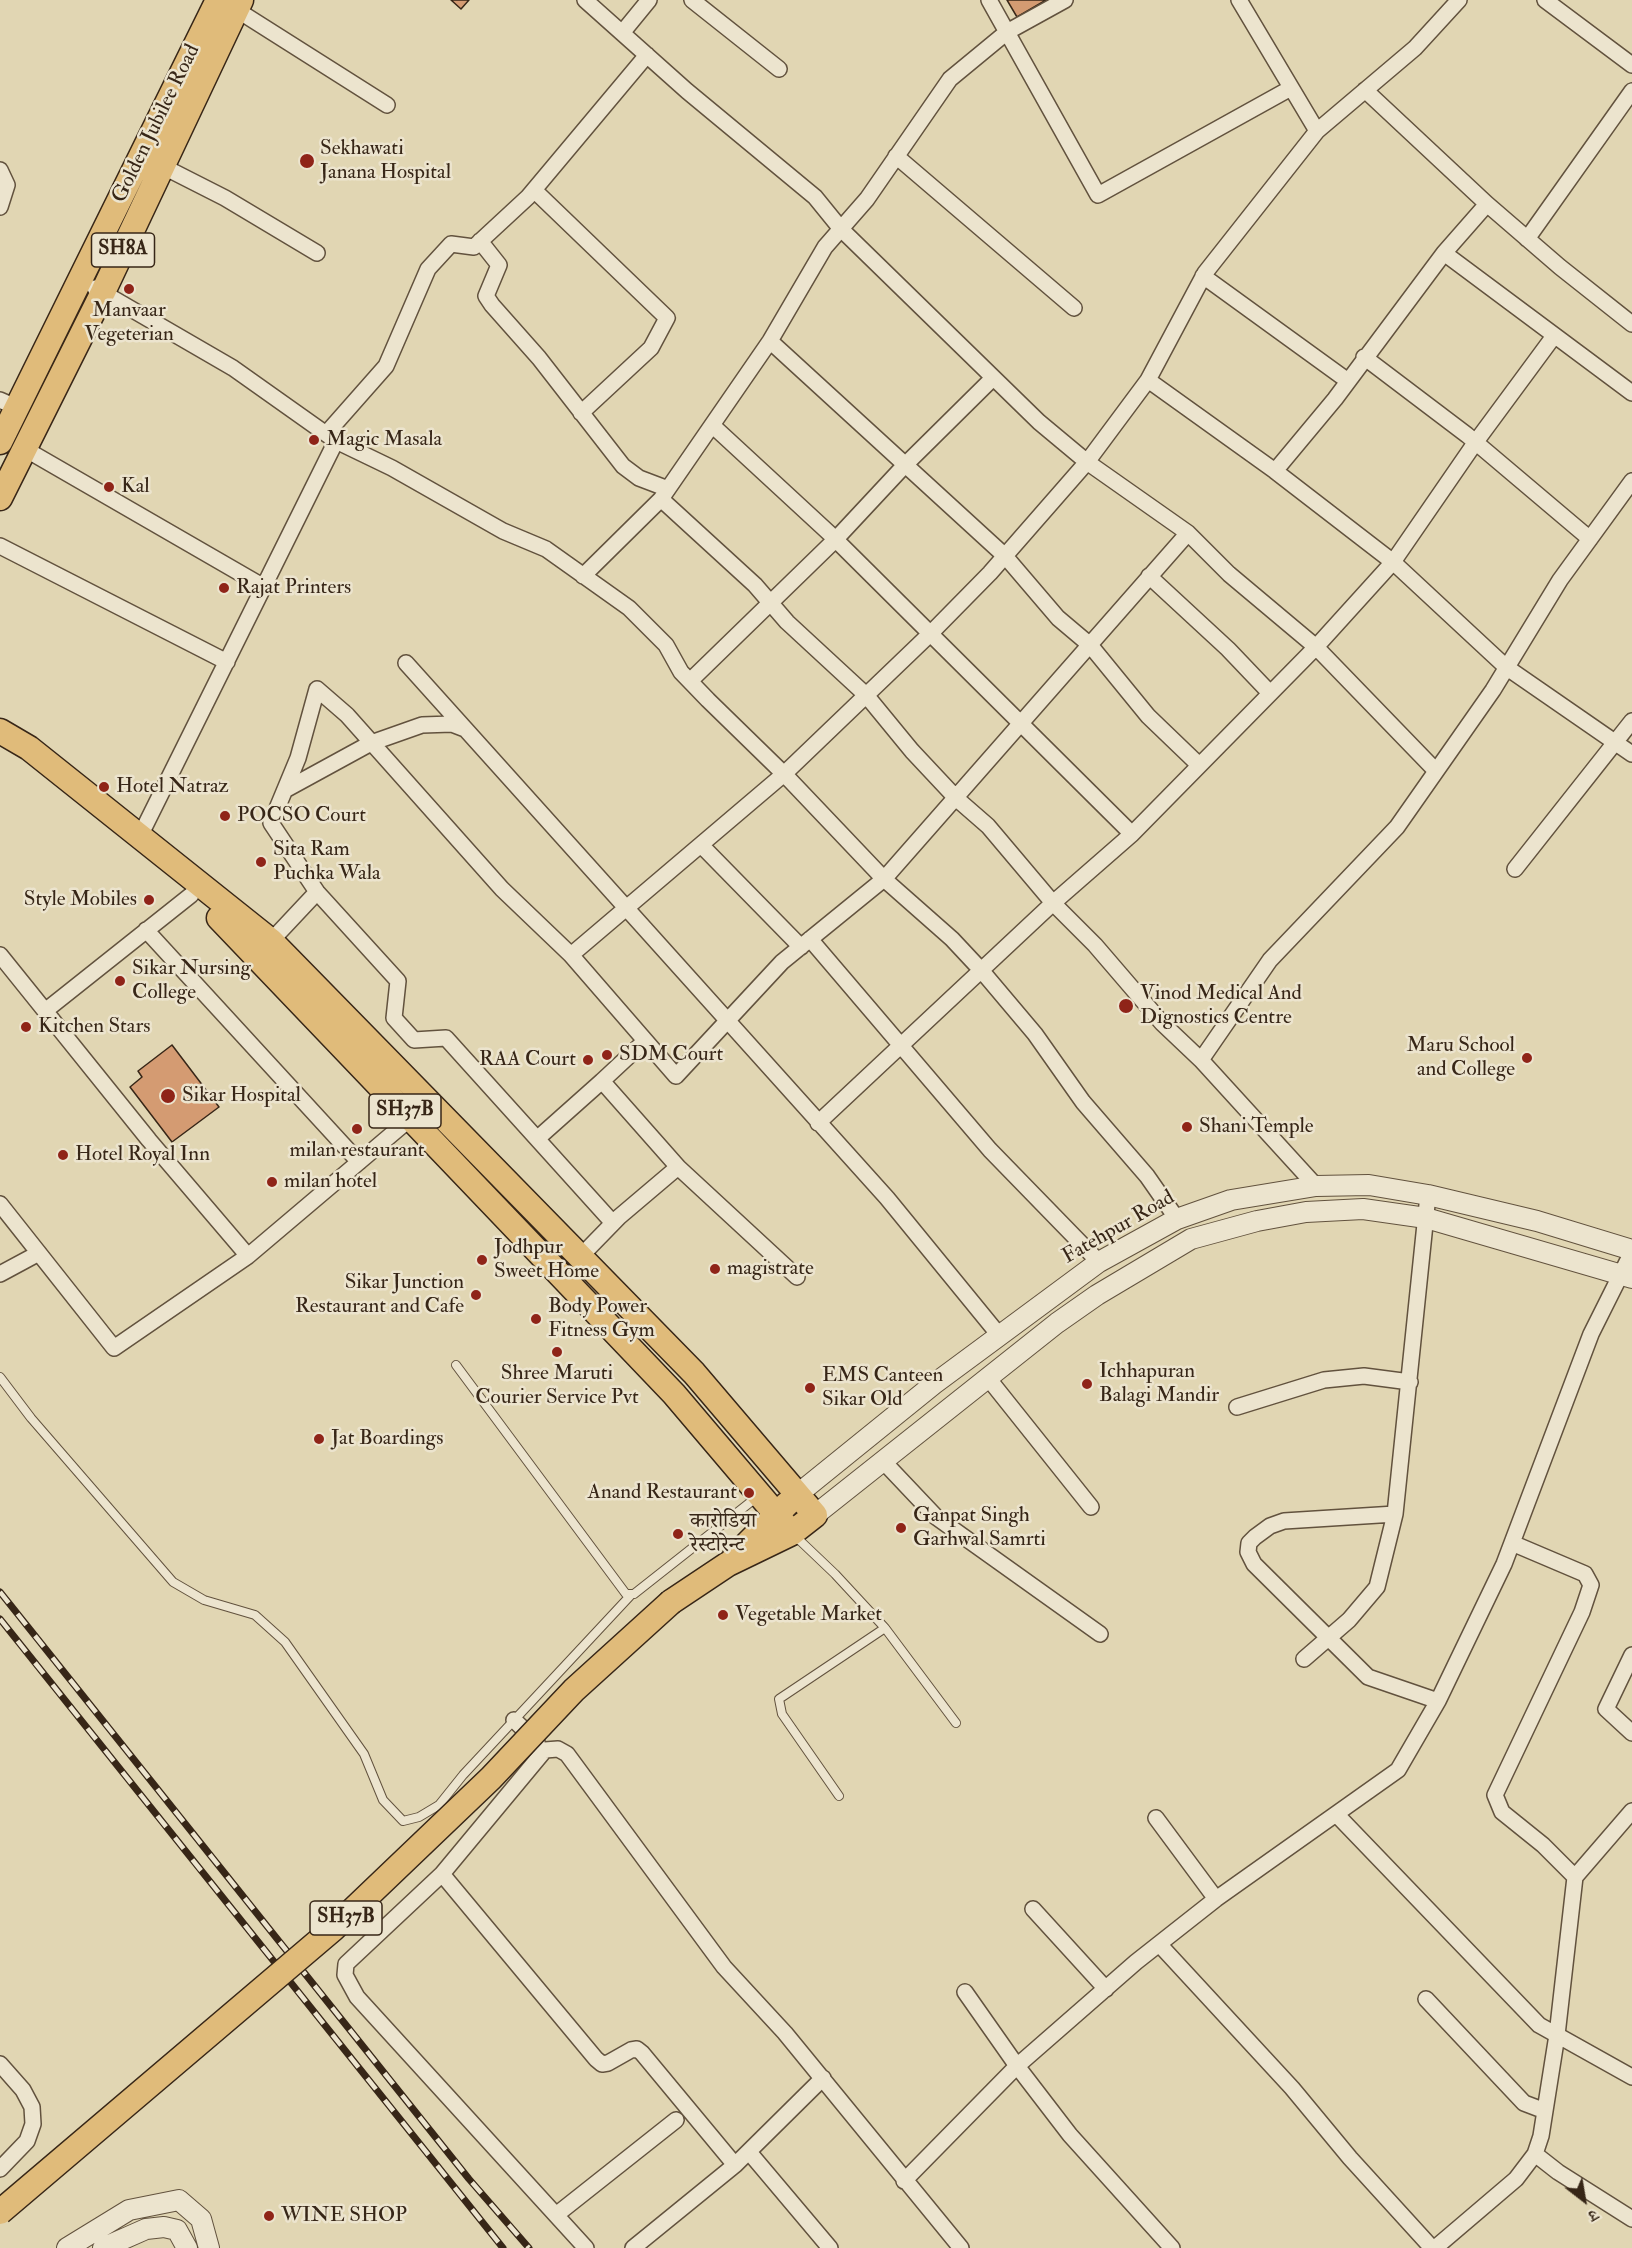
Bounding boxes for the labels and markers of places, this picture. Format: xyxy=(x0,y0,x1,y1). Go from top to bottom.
place label: Sekhawati Janana Hospital xyxy=(320,136,451,186)
marker: Sekhawati Janana Hospital xyxy=(298,152,316,170)
marker: Manvaar Vegeterian xyxy=(122,282,136,296)
place label: Manvaar Vegeterian xyxy=(84,298,174,348)
place label: Magic Masala xyxy=(326,427,442,453)
marker: Magic Masala xyxy=(307,433,321,447)
place label: Kal xyxy=(121,474,150,500)
marker: Kal xyxy=(102,480,116,494)
place label: Rajat Printers xyxy=(236,575,351,601)
marker: Rajat Printers xyxy=(217,581,231,595)
place label: Hotel Natraz xyxy=(116,774,229,800)
marker: Hotel Natraz xyxy=(97,780,111,794)
place label: POCSO Court xyxy=(237,803,366,829)
marker: POCSO Court xyxy=(218,809,232,823)
place label: Sita Ram Puchka Wala xyxy=(273,837,381,887)
marker: Sita Ram Puchka Wala xyxy=(254,855,268,869)
place label: Style Mobiles xyxy=(24,887,137,913)
marker: Style Mobiles xyxy=(142,893,156,907)
place label: Sikar Nursing College xyxy=(132,956,251,1006)
marker: Sikar Nursing College xyxy=(113,974,127,988)
place label: Vinod Medical And Dignostics Centre xyxy=(1140,981,1302,1031)
marker: Vinod Medical And Dignostics Centre xyxy=(1117,997,1135,1015)
place label: Kitchen Stars xyxy=(38,1014,151,1040)
marker: Kitchen Stars xyxy=(19,1020,33,1034)
place label: Maru School and College xyxy=(1406,1033,1515,1083)
place label: SDM Court xyxy=(619,1042,723,1068)
place label: RAA Court xyxy=(479,1047,576,1073)
marker: SDM Court xyxy=(600,1048,614,1062)
marker: Maru School and College xyxy=(1520,1051,1534,1065)
marker: RAA Court xyxy=(581,1053,595,1067)
place label: Sikar Hospital xyxy=(182,1083,301,1109)
marker: Sikar Hospital xyxy=(159,1087,177,1105)
place label: Shani Temple xyxy=(1199,1114,1314,1140)
marker: Shani Temple xyxy=(1180,1120,1194,1134)
marker: milan restaurant xyxy=(350,1122,364,1136)
place label: milan restaurant xyxy=(289,1138,425,1164)
place label: Hotel Royal Inn xyxy=(75,1142,210,1168)
marker: Hotel Royal Inn xyxy=(56,1148,70,1162)
place label: milan hotel xyxy=(284,1169,377,1195)
marker: milan hotel xyxy=(265,1175,279,1189)
place label: Jodhpur Sweet Home xyxy=(494,1235,599,1285)
marker: Jodhpur Sweet Home xyxy=(475,1253,489,1267)
place label: magistrate xyxy=(727,1256,814,1282)
marker: magistrate xyxy=(708,1262,722,1276)
place label: Sikar Junction Restaurant and Cafe xyxy=(295,1270,464,1320)
marker: Sikar Junction Restaurant and Cafe xyxy=(469,1288,483,1302)
place label: Body Power Fitness Gym xyxy=(548,1294,655,1344)
marker: Body Power Fitness Gym xyxy=(529,1312,543,1326)
marker: Shree Maruti Courier Service Pvt xyxy=(550,1345,564,1359)
place label: Ichhapuran Balagi Mandir xyxy=(1099,1359,1219,1409)
place label: Shree Maruti Courier Service Pvt xyxy=(475,1361,639,1411)
place label: EMS Canteen Sikar Old xyxy=(822,1363,943,1413)
marker: Ichhapuran Balagi Mandir xyxy=(1080,1377,1094,1391)
marker: EMS Canteen Sikar Old xyxy=(803,1381,817,1395)
place label: Jat Boardings xyxy=(331,1426,443,1452)
marker: Jat Boardings xyxy=(312,1432,326,1446)
place label: Anand Restaurant xyxy=(588,1480,737,1506)
marker: Anand Restaurant xyxy=(742,1486,756,1500)
place label: Ganpat Singh Garhwal Samrti xyxy=(913,1503,1046,1553)
place label: कारोडिया रेस्टोरेन्ट xyxy=(690,1509,756,1559)
marker: Ganpat Singh Garhwal Samrti xyxy=(894,1521,908,1535)
marker: कारोडिया रेस्टोरेन्ट xyxy=(671,1527,685,1541)
place label: Vegetable Market xyxy=(735,1602,882,1628)
marker: Vegetable Market xyxy=(716,1608,730,1622)
place label: WINE SHOP xyxy=(281,2203,407,2229)
marker: WINE SHOP xyxy=(262,2209,276,2223)

